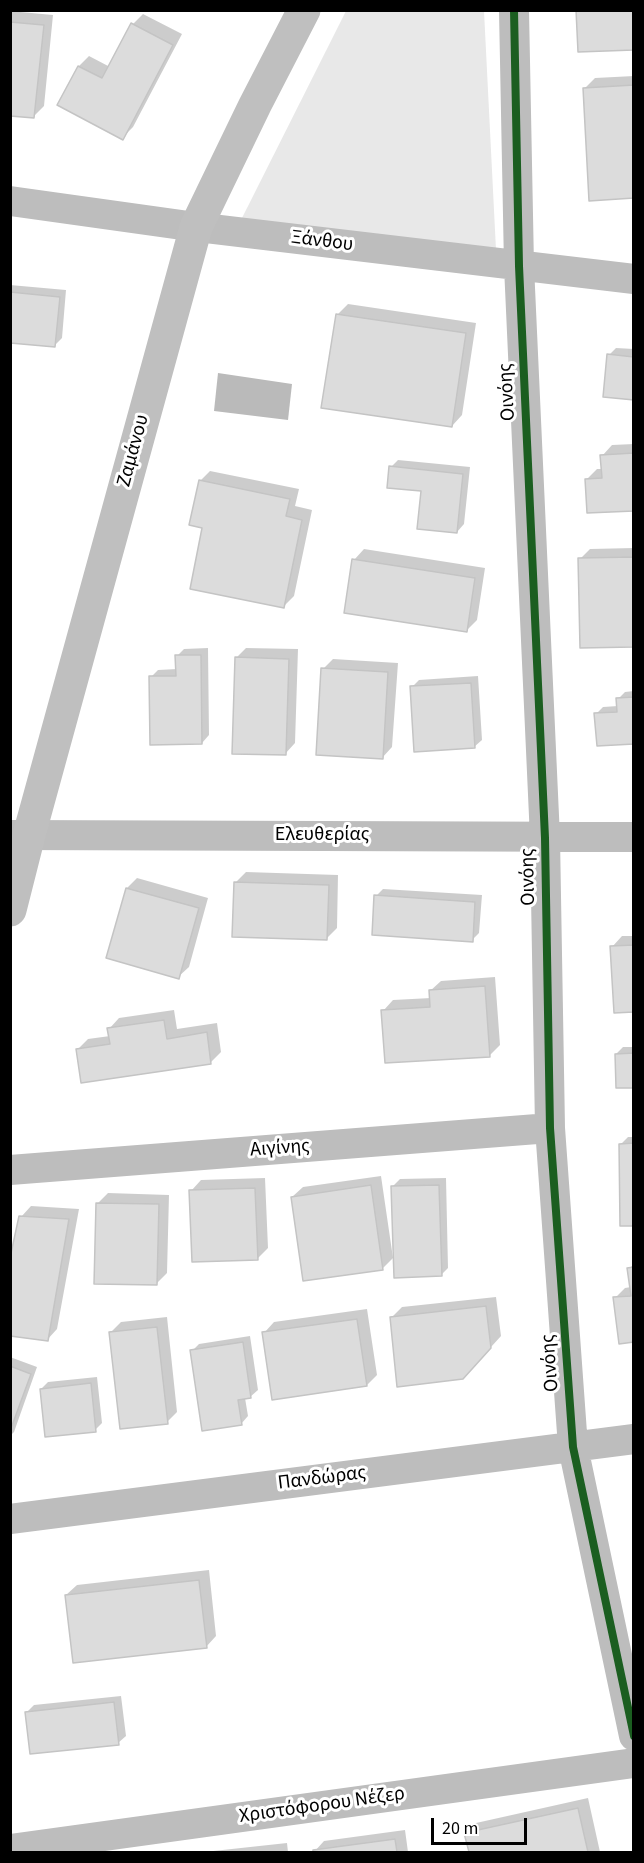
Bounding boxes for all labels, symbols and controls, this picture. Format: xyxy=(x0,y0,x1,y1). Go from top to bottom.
street label: Ξάνθου xyxy=(290,226,354,258)
street label: Οινόης xyxy=(495,363,521,421)
street label: Ζαμάνου xyxy=(113,412,155,490)
street label: Ελευθερίας xyxy=(275,824,369,848)
street label: Οινόης xyxy=(516,848,542,906)
street label: Αιγίνης xyxy=(249,1135,311,1163)
street label: Οινόης xyxy=(537,1333,565,1393)
street label: Πανδώρας xyxy=(277,1462,367,1496)
street label: Χριστόφορου Νέζερ xyxy=(238,1782,406,1830)
scale bar xyxy=(434,1806,530,1844)
text: 20 m xyxy=(442,1816,478,1841)

